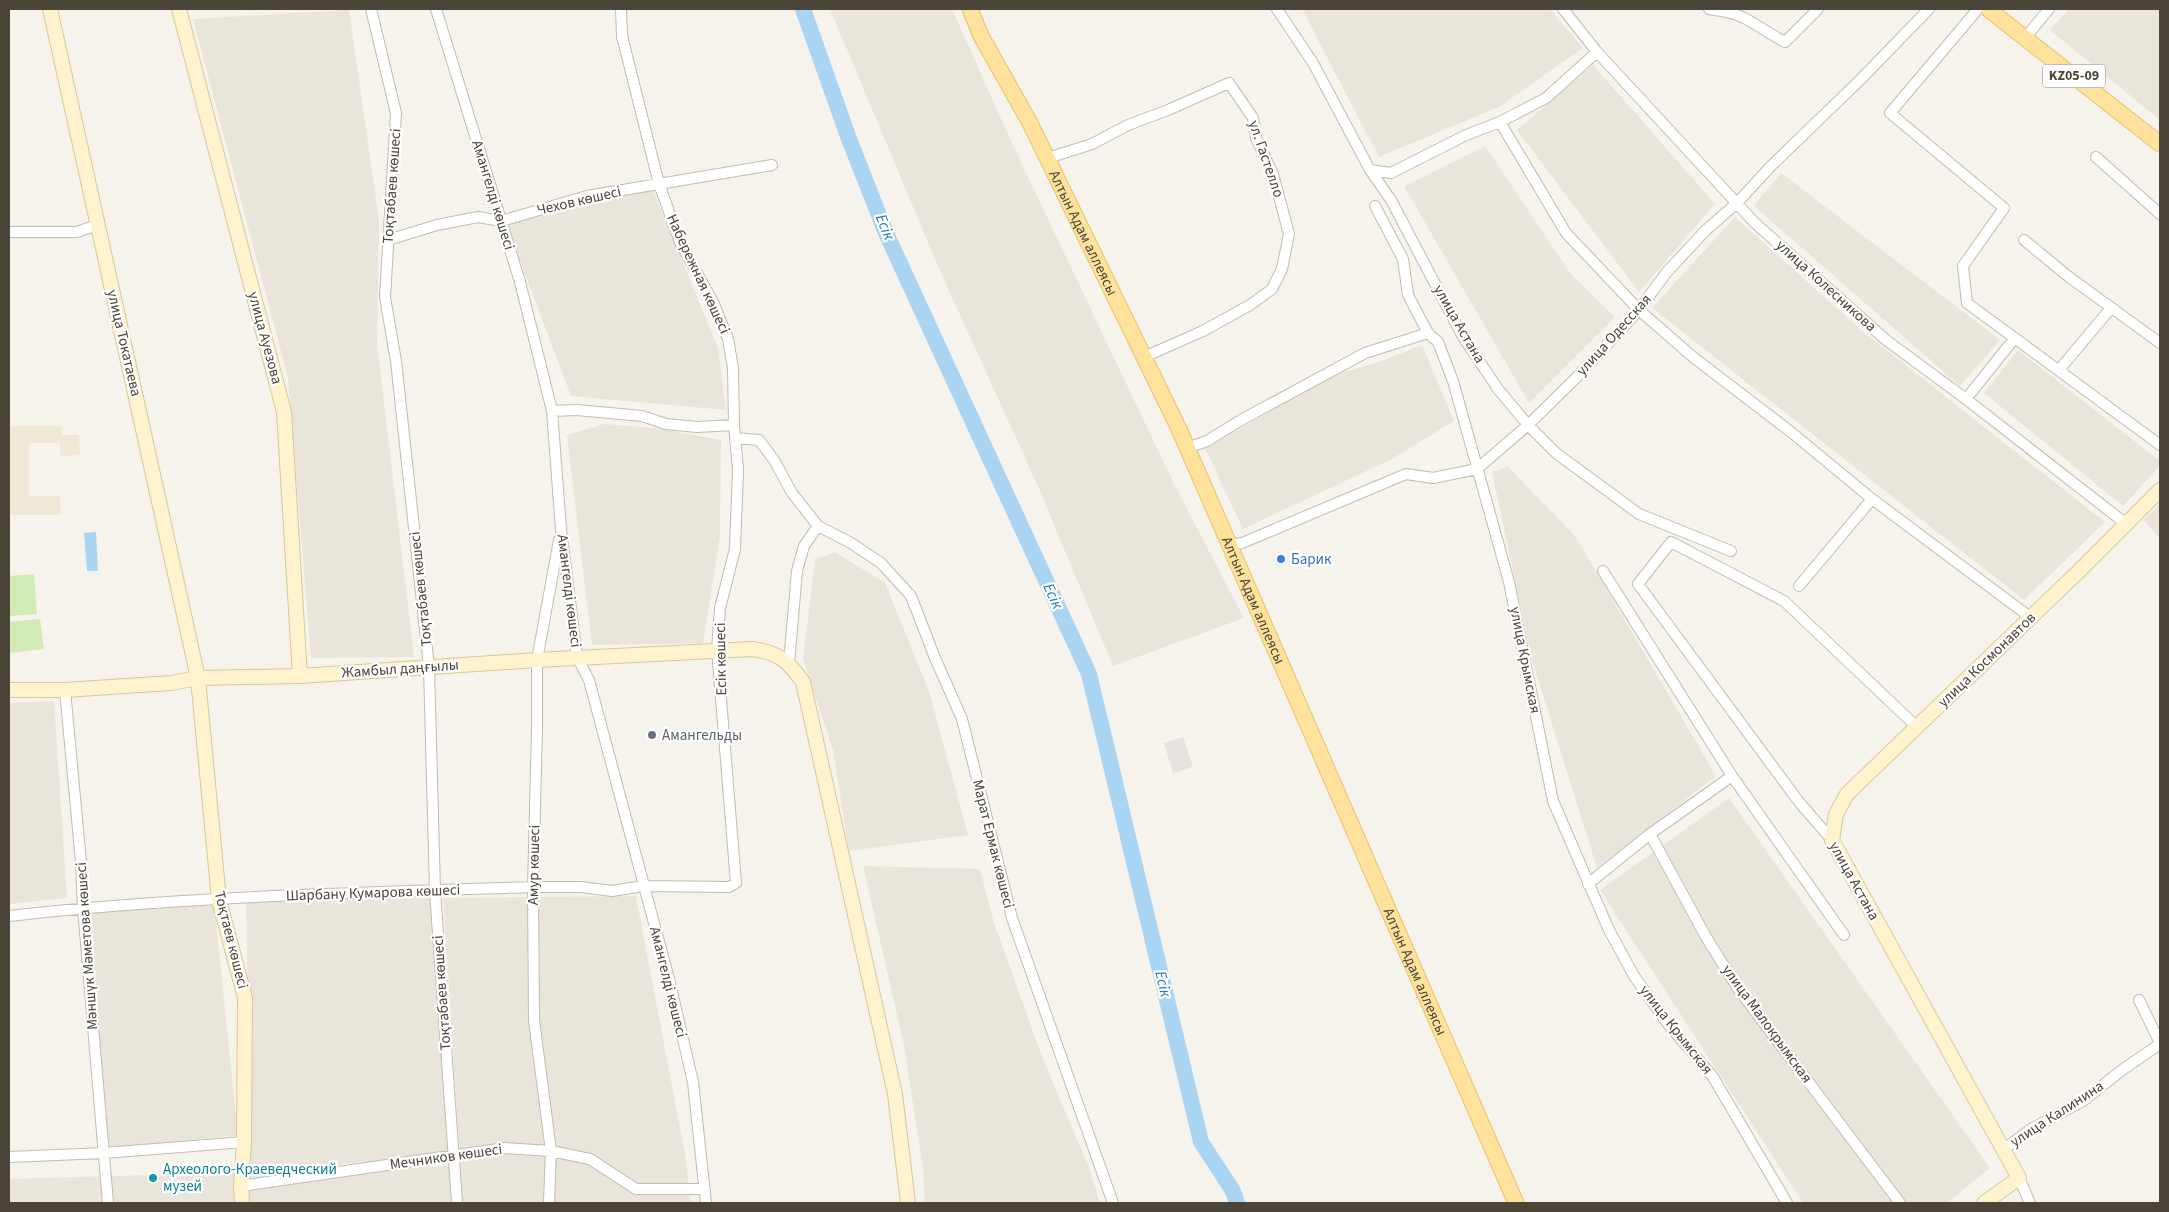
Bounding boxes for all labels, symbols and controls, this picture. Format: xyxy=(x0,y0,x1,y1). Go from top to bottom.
road number: KZ05-09 xyxy=(2043,64,2105,88)
street label: ул. Гастелло xyxy=(1243,118,1289,200)
street label: Тоқтабаев көшесі xyxy=(377,128,407,244)
street label: Амангелді көшесі xyxy=(466,138,520,252)
street label: Алтын Адам аллеясы xyxy=(1044,166,1123,299)
street label: Чехов көшесі xyxy=(535,181,623,221)
street label: Набережная көшесі xyxy=(661,211,735,337)
water label: Есік xyxy=(870,211,900,244)
street label: улица Колесникова xyxy=(1771,235,1881,337)
street label: улица Астана xyxy=(1428,281,1490,367)
street label: улица Токатаева xyxy=(102,288,146,398)
street label: улица Ауезова xyxy=(243,289,287,387)
street label: улица Одесская xyxy=(1572,289,1656,381)
street label: Тоқтабаев көшесі xyxy=(405,530,437,648)
street label: Амангелді көшесі xyxy=(552,533,586,649)
street label: Алтын Адам аллеясы xyxy=(1217,533,1291,667)
place label: Барик xyxy=(1291,549,1332,570)
marker: Барик xyxy=(1275,553,1287,565)
water label: Есік xyxy=(1037,579,1069,613)
street label: улица Крымская xyxy=(1504,605,1546,715)
street label: улица Космонавтов xyxy=(1933,607,2041,712)
street label: Есік көшесі xyxy=(710,622,732,696)
street label: Жамбыл даңғылы xyxy=(341,654,459,684)
place label: Амангельды xyxy=(662,725,742,746)
marker: Амангельды xyxy=(646,729,658,741)
street label: Марат Ермак көшесі xyxy=(967,777,1019,911)
street label: Амур көшесі xyxy=(523,825,545,905)
street label: улица Астана xyxy=(1824,838,1884,924)
street label: Мәншүк Мәметова көшесі xyxy=(71,861,103,1031)
street label: Шарбану Кумарова көшесі xyxy=(285,879,461,907)
street label: Тоқтаев көшесі xyxy=(209,889,253,991)
street label: Алтын Адам аллеясы xyxy=(1378,904,1452,1039)
street label: Амангелді көшесі xyxy=(644,924,692,1040)
street label: Тоқтабаев көшесі xyxy=(427,935,457,1051)
street label: улица Малокрымская xyxy=(1717,961,1817,1087)
water label: Есік xyxy=(1149,969,1177,1000)
street label: улица Крымская xyxy=(1634,981,1718,1079)
street label: улица Калинина xyxy=(2006,1076,2108,1152)
street label: Мечников көшесі xyxy=(388,1139,504,1175)
place label: Археолого-Краеведческий музей xyxy=(163,1159,337,1197)
marker: Археолого-Краеведческий музей xyxy=(147,1172,159,1184)

